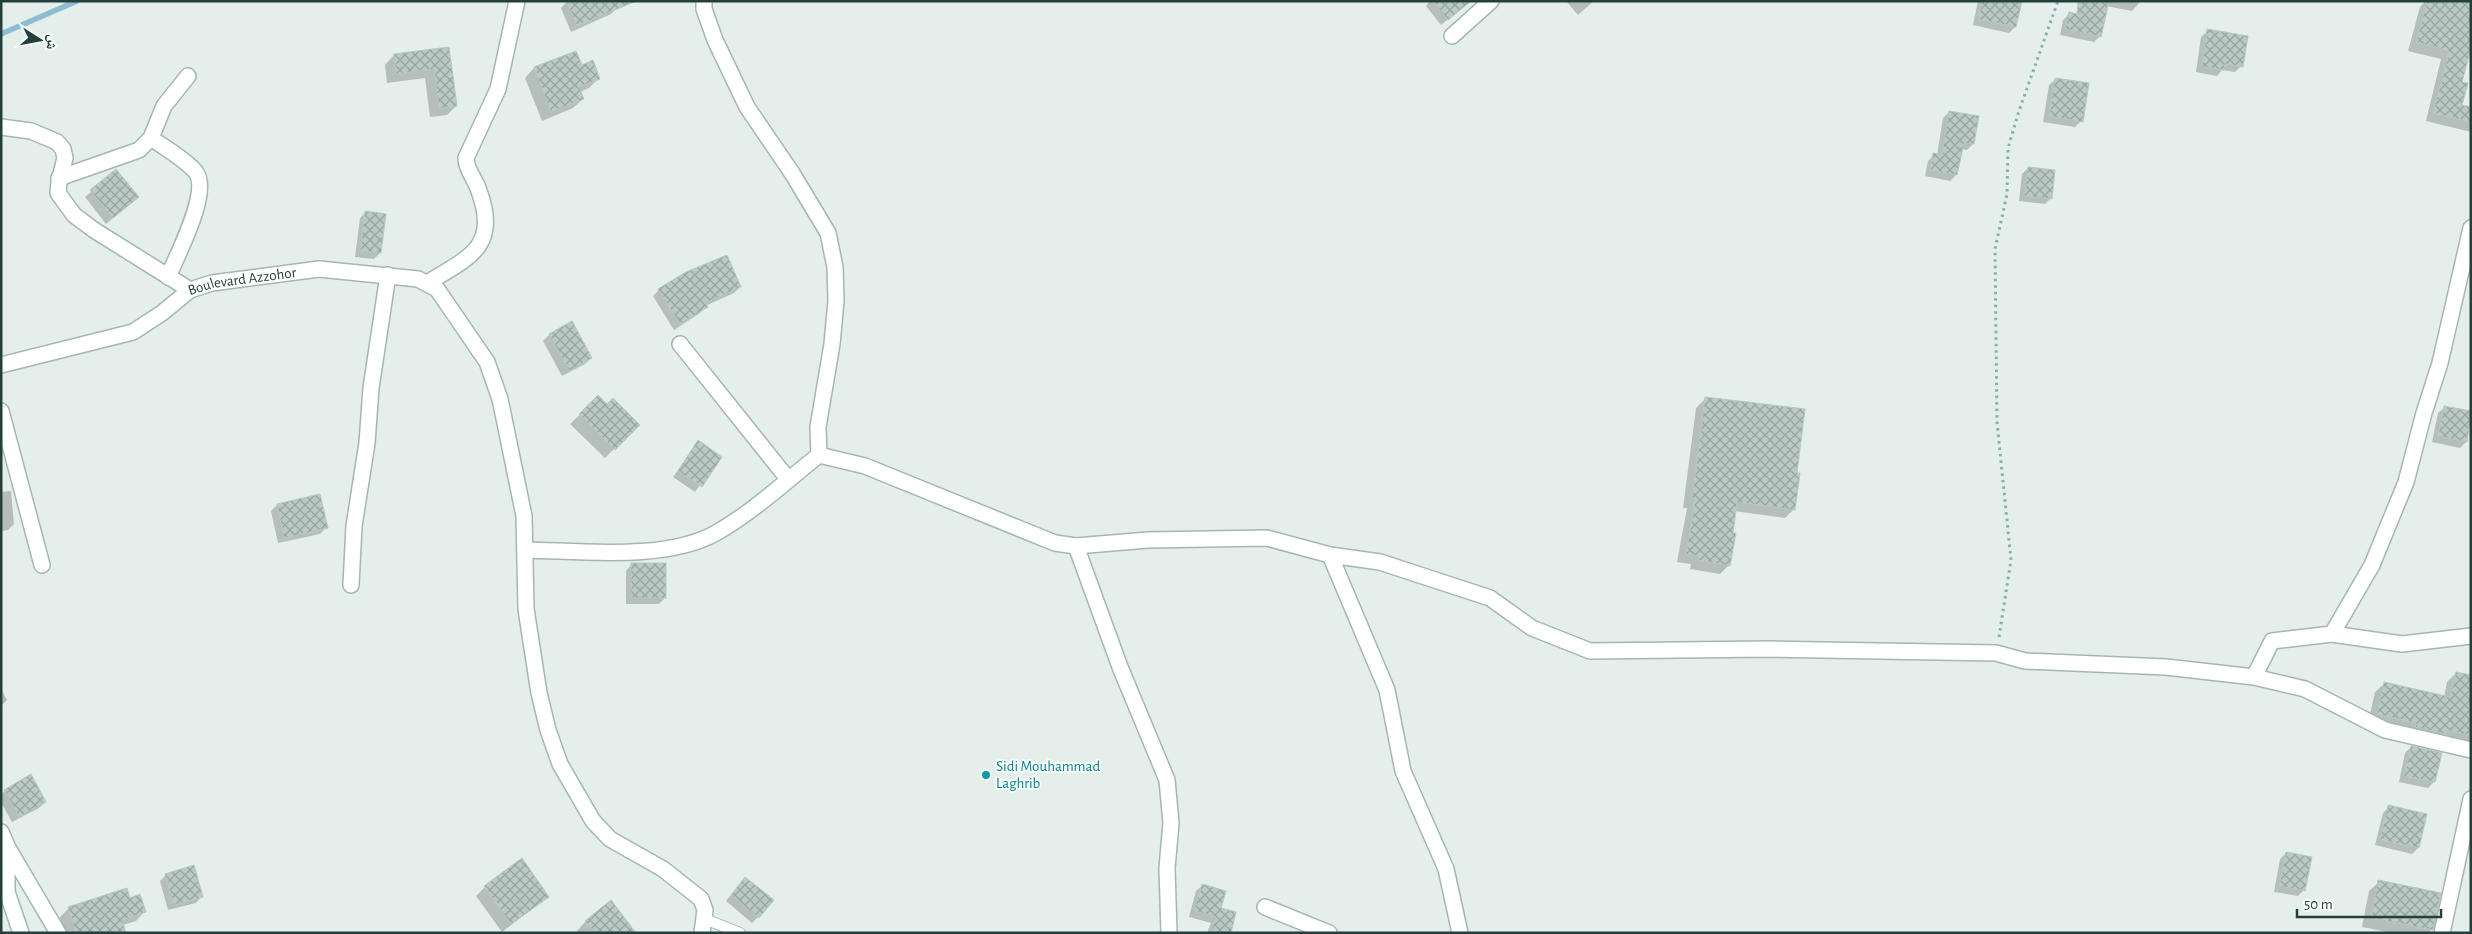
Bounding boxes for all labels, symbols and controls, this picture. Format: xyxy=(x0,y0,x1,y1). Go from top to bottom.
north arrow xyxy=(15,15,65,65)
text: ش xyxy=(42,33,60,51)
street label: Boulevard Azzohor xyxy=(186,265,297,298)
place label: Sidi Mouhammad Laghrib xyxy=(996,759,1100,791)
marker: Sidi Mouhammad Laghrib xyxy=(980,769,992,781)
scale bar xyxy=(2297,886,2441,918)
text: 50 m xyxy=(2304,897,2333,912)

